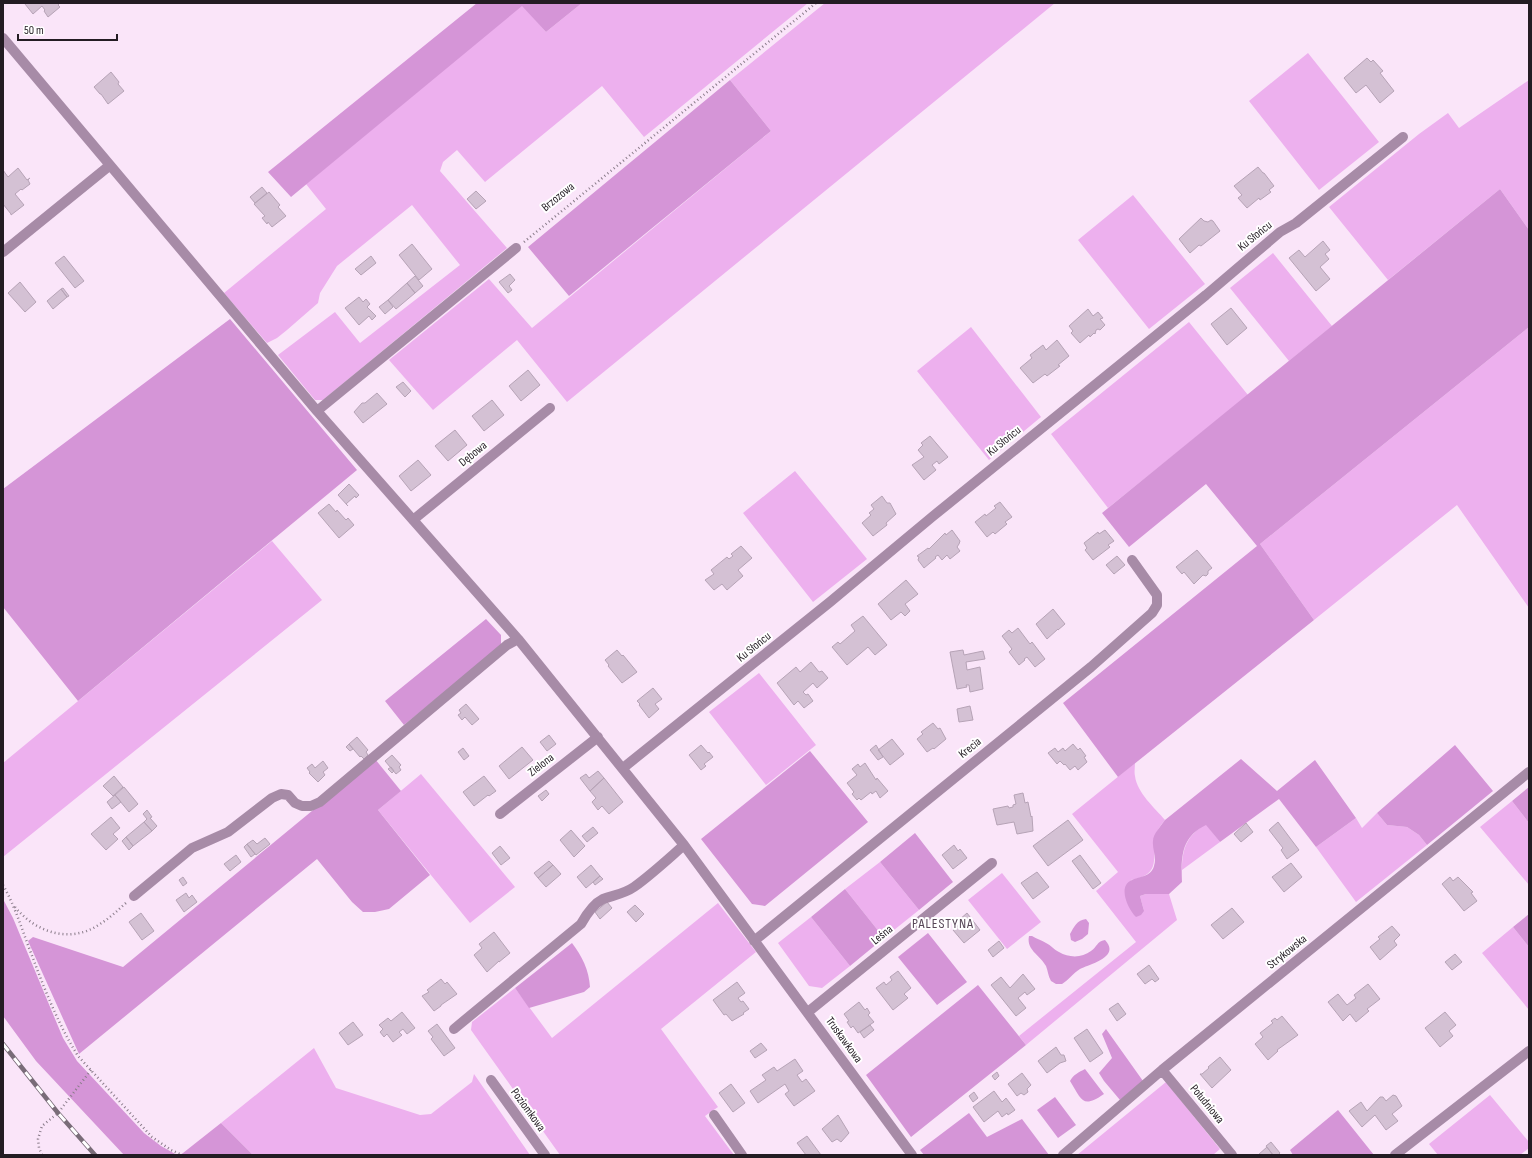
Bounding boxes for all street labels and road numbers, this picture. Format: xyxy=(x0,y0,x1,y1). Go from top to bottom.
street label: Brzozowa xyxy=(538,179,578,215)
street label: Ku Słońcu xyxy=(1235,218,1275,254)
street label: Ku Słońcu xyxy=(984,423,1024,459)
street label: Dębowa xyxy=(456,438,490,470)
street label: Ku Słońcu xyxy=(734,629,774,665)
street label: Krecia xyxy=(956,734,985,762)
street label: Zielona xyxy=(525,750,557,780)
street label: Leśna xyxy=(868,922,896,948)
street label: Strykowska xyxy=(1264,931,1310,972)
street label: Truskawkowa xyxy=(822,1014,866,1066)
street label: Południowa xyxy=(1187,1081,1227,1127)
street label: Poziomkowa xyxy=(507,1085,549,1135)

